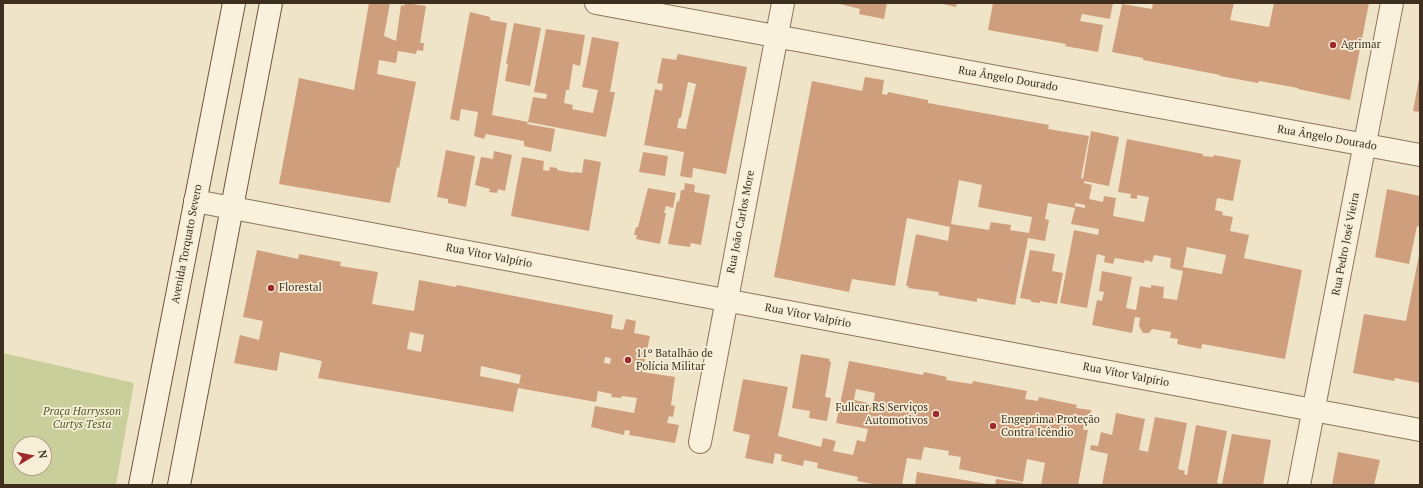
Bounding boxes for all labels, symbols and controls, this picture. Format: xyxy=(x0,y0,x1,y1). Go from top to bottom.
place label: Agrimar xyxy=(1341,38,1381,52)
marker: Agrimar xyxy=(1328,40,1338,50)
street label: Rua Ângelo Dourado xyxy=(957,64,1059,94)
street label: Rua Ângelo Dourado xyxy=(1276,123,1378,153)
street label: Rua João Carlos More xyxy=(725,169,757,275)
street label: Avenida Torquato Severo xyxy=(169,183,205,305)
street label: Rua Pedro José Vieira xyxy=(1330,191,1362,297)
street label: Rua Vítor Valpírio xyxy=(445,241,533,271)
place label: Florestal xyxy=(279,281,322,295)
marker: Florestal xyxy=(266,283,276,293)
street label: Rua Vítor Valpírio xyxy=(764,301,852,331)
place label: 11º Batalhão de Polícia Militar xyxy=(636,347,713,373)
marker: 11º Batalhão de Polícia Militar xyxy=(623,355,633,365)
street label: Rua Vítor Valpírio xyxy=(1082,360,1170,390)
place label: Fullcar RS Serviços Automotivos xyxy=(835,401,928,427)
park label: Praça Harrysson Curtys Testa xyxy=(43,405,121,431)
marker: Fullcar RS Serviços Automotivos xyxy=(931,409,941,419)
place label: Engeprima Proteção Contra Icêndio xyxy=(1001,413,1100,439)
marker: Engeprima Proteção Contra Icêndio xyxy=(988,421,998,431)
north arrow xyxy=(12,436,52,476)
text: N xyxy=(35,449,50,459)

